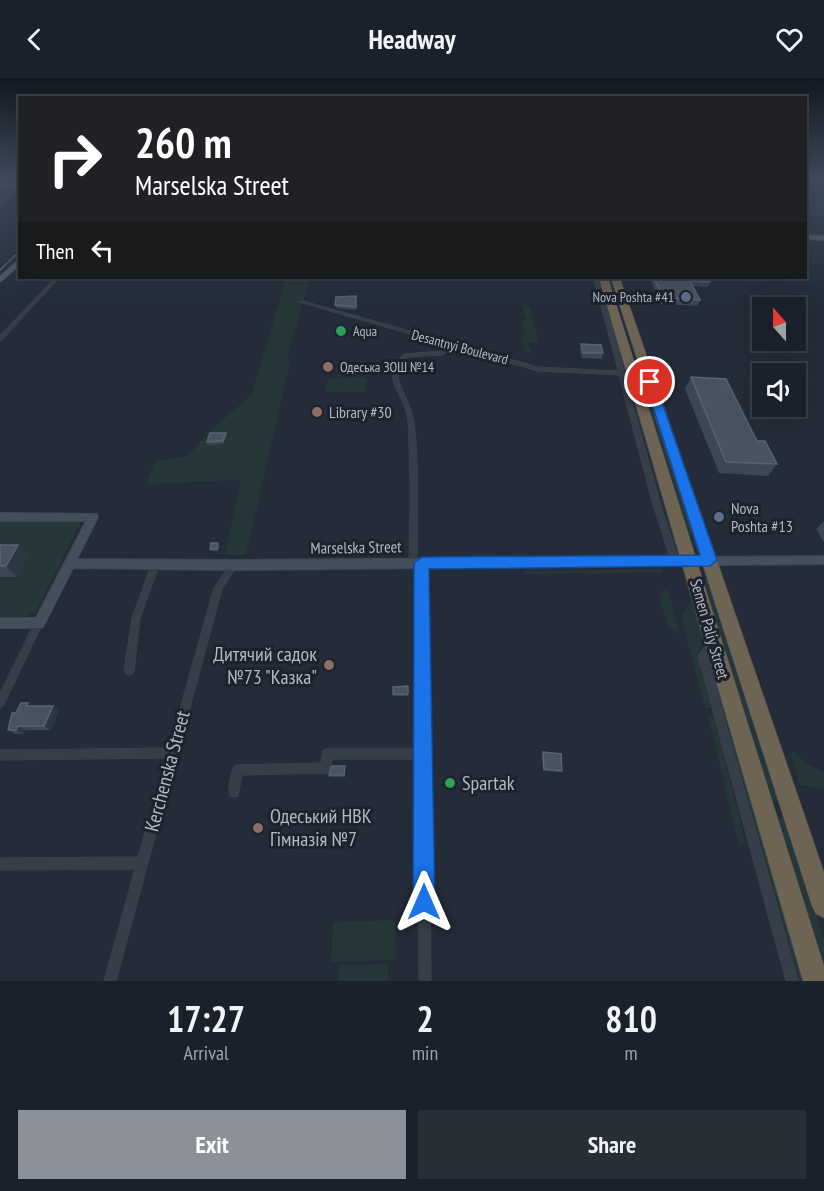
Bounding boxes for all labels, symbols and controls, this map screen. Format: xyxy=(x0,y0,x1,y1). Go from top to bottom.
text: Headway xyxy=(368,22,456,56)
icon: back xyxy=(18,23,51,56)
icon: heart xyxy=(773,23,806,56)
text: 260 m xyxy=(135,115,232,170)
icon: right xyxy=(36,120,114,198)
text: Marselska Street xyxy=(135,168,289,202)
icon: left xyxy=(86,234,119,267)
text: Then xyxy=(36,237,74,265)
place label: Nova Poshta #41 xyxy=(592,288,674,306)
marker: Nova Poshta #41 xyxy=(679,290,693,304)
north arrow xyxy=(752,297,806,351)
map controls xyxy=(752,297,806,417)
place label: Aqua xyxy=(353,322,377,340)
marker: Aqua xyxy=(334,324,348,338)
street label: Desantnyi Boulevard xyxy=(410,325,510,369)
pin xyxy=(624,356,675,407)
place label: Одеська ЗОШ №14 xyxy=(340,358,435,376)
marker: Одеська ЗОШ №14 xyxy=(321,360,335,374)
button: sound xyxy=(752,363,806,417)
icon: arrive xyxy=(633,365,666,398)
place label: Library #30 xyxy=(329,402,392,422)
marker: Library #30 xyxy=(310,405,324,419)
place label: Nova Poshta #13 xyxy=(731,498,793,536)
marker: Nova Poshta #13 xyxy=(712,510,726,524)
street label: Marselska Street xyxy=(310,536,402,558)
street label: Semen Paliy Street xyxy=(686,577,734,682)
place label: Дитячий садок №73 "Казка" xyxy=(213,641,317,690)
marker: Дитячий садок №73 "Казка" xyxy=(322,658,336,672)
street label: Kerchenska Street xyxy=(138,707,196,834)
place label: Spartak xyxy=(462,770,515,796)
marker: Spartak xyxy=(443,776,457,790)
place label: Одеський НВК Гімназія №7 xyxy=(270,803,372,852)
marker: Одеський НВК Гімназія №7 xyxy=(251,821,265,835)
position arrow xyxy=(392,870,456,934)
text: 17:27 xyxy=(167,995,245,1042)
text: 2 xyxy=(416,995,434,1042)
text: 810 xyxy=(605,995,657,1042)
text: Arrival xyxy=(183,1040,229,1066)
text: min xyxy=(412,1040,438,1066)
text: m xyxy=(625,1040,638,1066)
button: Exit xyxy=(18,1110,406,1179)
button: Share xyxy=(418,1110,806,1179)

